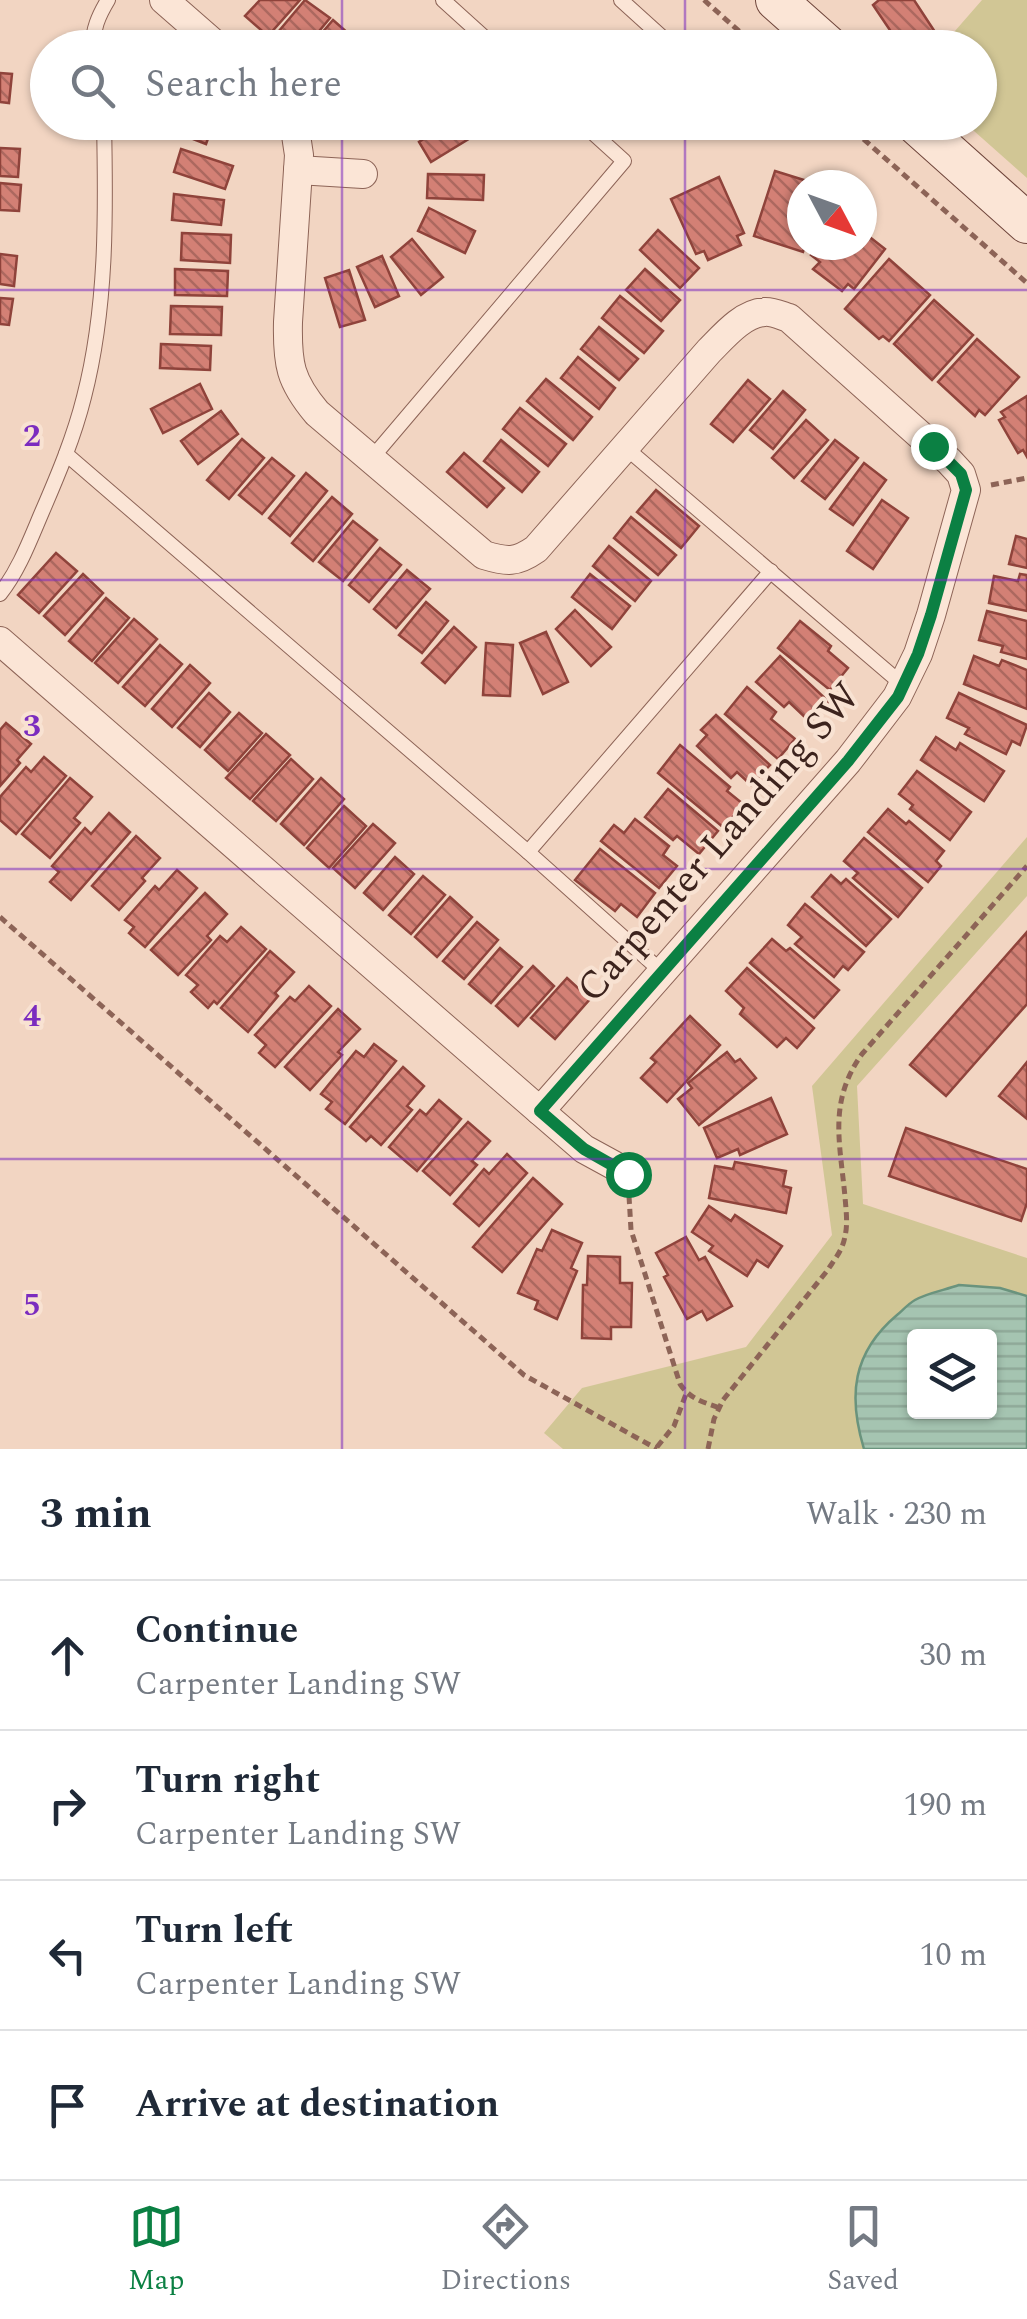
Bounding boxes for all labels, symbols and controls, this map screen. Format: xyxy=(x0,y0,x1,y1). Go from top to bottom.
search box xyxy=(30,30,997,140)
text: Search here xyxy=(145,56,342,114)
icon: search xyxy=(65,58,120,113)
north arrow xyxy=(787,170,877,260)
text: 2 xyxy=(23,412,41,461)
route end xyxy=(911,424,957,470)
street label: Carpenter Landing SW xyxy=(562,669,876,1017)
text: 3 xyxy=(23,702,41,751)
text: 4 xyxy=(23,992,41,1041)
route start xyxy=(606,1152,652,1198)
text: 5 xyxy=(23,1281,41,1330)
map controls xyxy=(907,1329,997,1419)
button: layers xyxy=(907,1329,997,1419)
text: 3 min xyxy=(40,1483,152,1546)
text: Walk · 230 m xyxy=(806,1490,987,1539)
text: Continue xyxy=(135,1602,298,1660)
icon: ahead xyxy=(40,1628,95,1683)
text: 30 m xyxy=(919,1631,987,1680)
text: Carpenter Landing SW xyxy=(135,1660,461,1709)
text: Turn right xyxy=(135,1752,320,1810)
icon: right xyxy=(40,1778,95,1833)
text: 190 m xyxy=(903,1781,987,1830)
text: Carpenter Landing SW xyxy=(135,1810,461,1859)
text: Turn left xyxy=(135,1902,293,1960)
icon: left xyxy=(40,1928,95,1983)
text: 10 m xyxy=(919,1931,987,1980)
text: Carpenter Landing SW xyxy=(135,1960,461,2009)
text: Arrive at destination xyxy=(135,2076,499,2134)
icon: arrive xyxy=(40,2078,95,2133)
tab: Map xyxy=(128,2199,184,2302)
tab: Directions xyxy=(440,2199,571,2302)
tab: Saved xyxy=(827,2199,899,2302)

